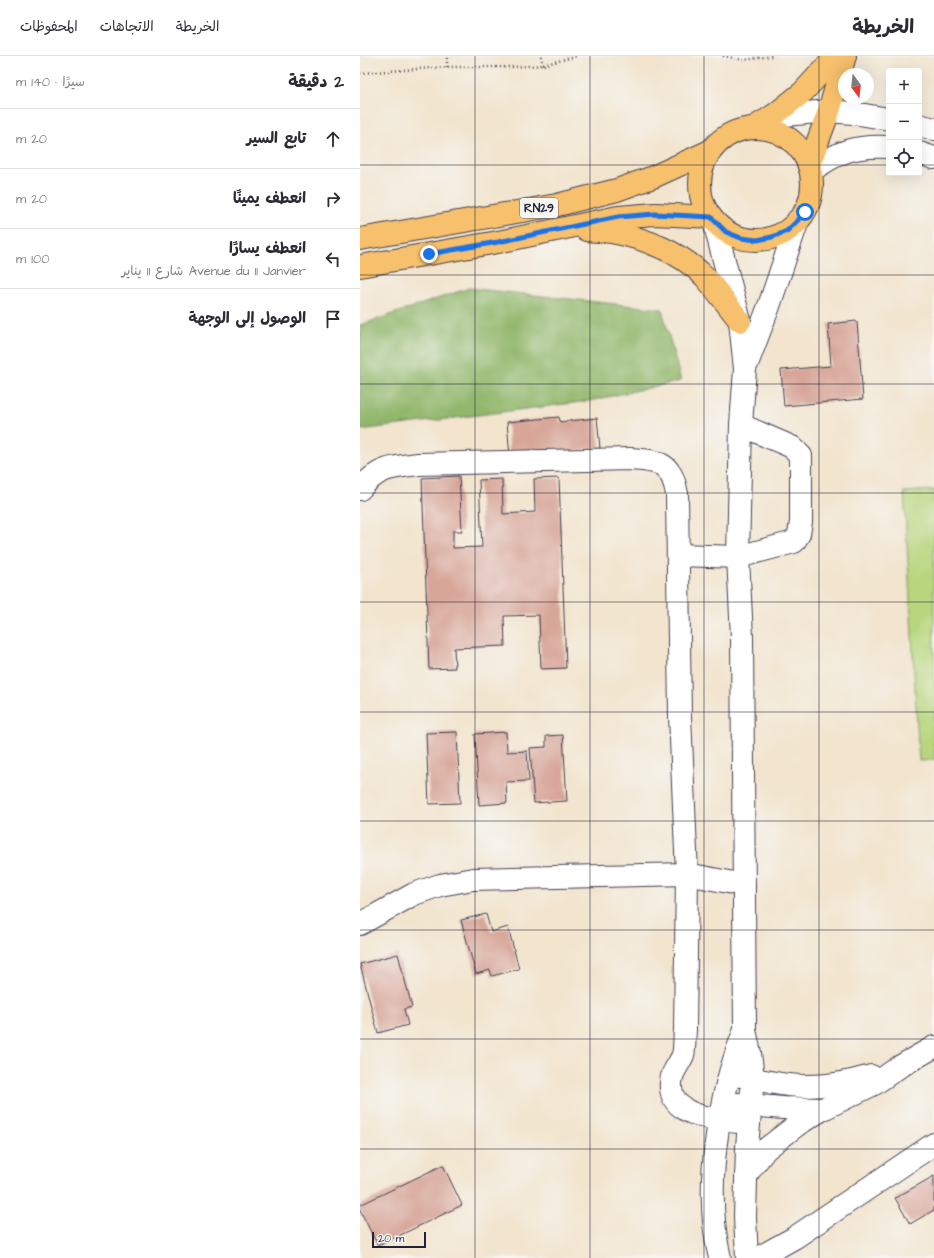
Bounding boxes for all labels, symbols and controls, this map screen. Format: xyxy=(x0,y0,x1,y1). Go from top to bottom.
text: الخريطة xyxy=(852,14,914,41)
text: المحفوظات xyxy=(20,17,78,37)
text: الاتجاهات xyxy=(100,17,154,37)
text: الخريطة xyxy=(176,17,219,37)
north arrow xyxy=(838,68,874,104)
map controls xyxy=(886,68,922,176)
button: + xyxy=(886,68,922,104)
text: 2 دقيقة xyxy=(288,70,344,94)
text: سيرًا · 140 m xyxy=(16,73,85,91)
button: − xyxy=(886,104,922,140)
text: تابع السير xyxy=(247,128,306,149)
icon: ahead xyxy=(322,128,344,150)
text: 20 m xyxy=(16,130,47,148)
button: locate xyxy=(886,140,922,176)
text: انعطف يمينًا xyxy=(233,188,306,209)
icon: right xyxy=(322,188,344,210)
text: 20 m xyxy=(16,190,47,208)
road number: RN29 xyxy=(520,198,558,218)
route start xyxy=(796,203,814,221)
text: انعطف يسارًا xyxy=(229,238,306,259)
route end xyxy=(420,245,438,263)
icon: left xyxy=(322,248,344,270)
text: 100 m xyxy=(16,250,49,268)
text: Avenue du 11 Janvier شارع 11 يناير xyxy=(121,262,306,280)
text: الوصول إلى الوجهة xyxy=(189,308,306,329)
icon: arrive xyxy=(322,308,344,330)
scale bar xyxy=(372,1230,426,1249)
text: 20 m xyxy=(378,1231,404,1246)

